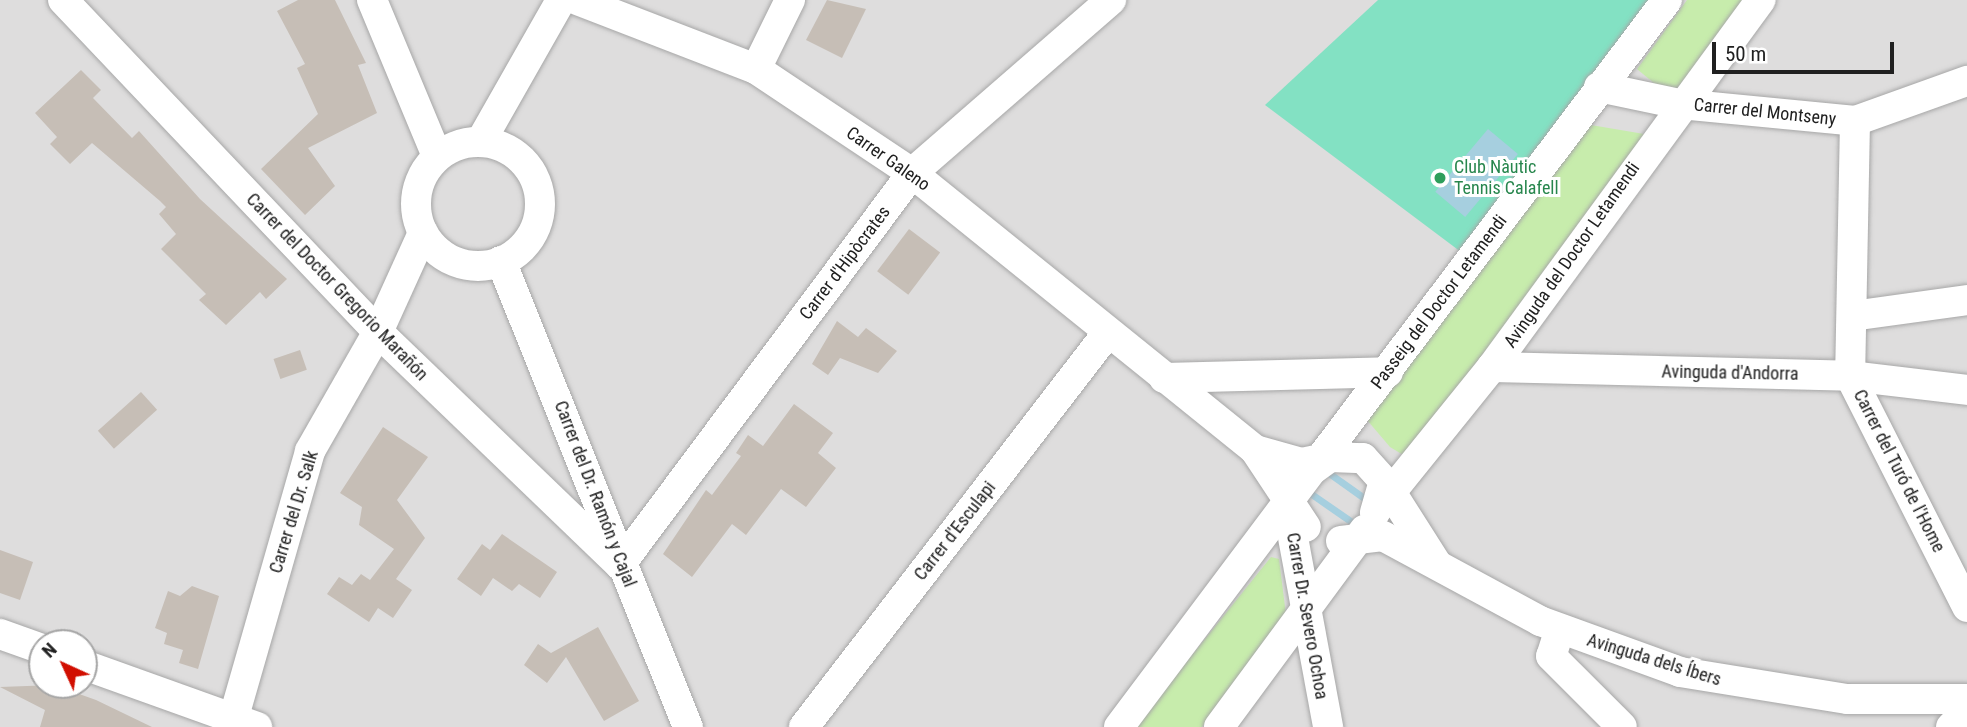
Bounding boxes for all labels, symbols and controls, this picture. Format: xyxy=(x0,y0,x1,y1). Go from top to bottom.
scale bar xyxy=(1715,28,1897,72)
text: 50 m xyxy=(1725,42,1766,66)
street label: Carrer del Montseny xyxy=(1693,94,1837,130)
street label: Carrer Galeno xyxy=(842,122,934,196)
place label: Club Nàutic Tennis Calafell xyxy=(1454,157,1559,200)
street label: Avinguda del Doctor Letamendi xyxy=(1500,158,1644,352)
marker: Club Nàutic Tennis Calafell xyxy=(1432,170,1448,186)
street label: Carrer del Doctor Gregorio Marañón xyxy=(242,189,432,385)
street label: Carrer d'Hipòcrates xyxy=(795,202,895,324)
street label: Passeig del Doctor Letamendi xyxy=(1367,211,1511,393)
street label: Avinguda d'Andorra xyxy=(1661,361,1799,385)
street label: Carrer del Turó de l'Home xyxy=(1849,386,1949,556)
street label: Carrer del Dr. Ramón y Cajal xyxy=(549,398,641,590)
street label: Carrer del Dr. Salk xyxy=(265,448,323,576)
street label: Carrer d'Esculapi xyxy=(910,477,1000,585)
street label: Carrer Dr. Severo Ochoa xyxy=(1282,531,1332,701)
north arrow xyxy=(28,629,98,699)
street label: Avinguda dels Íbers xyxy=(1584,629,1724,691)
text: N xyxy=(37,638,61,662)

